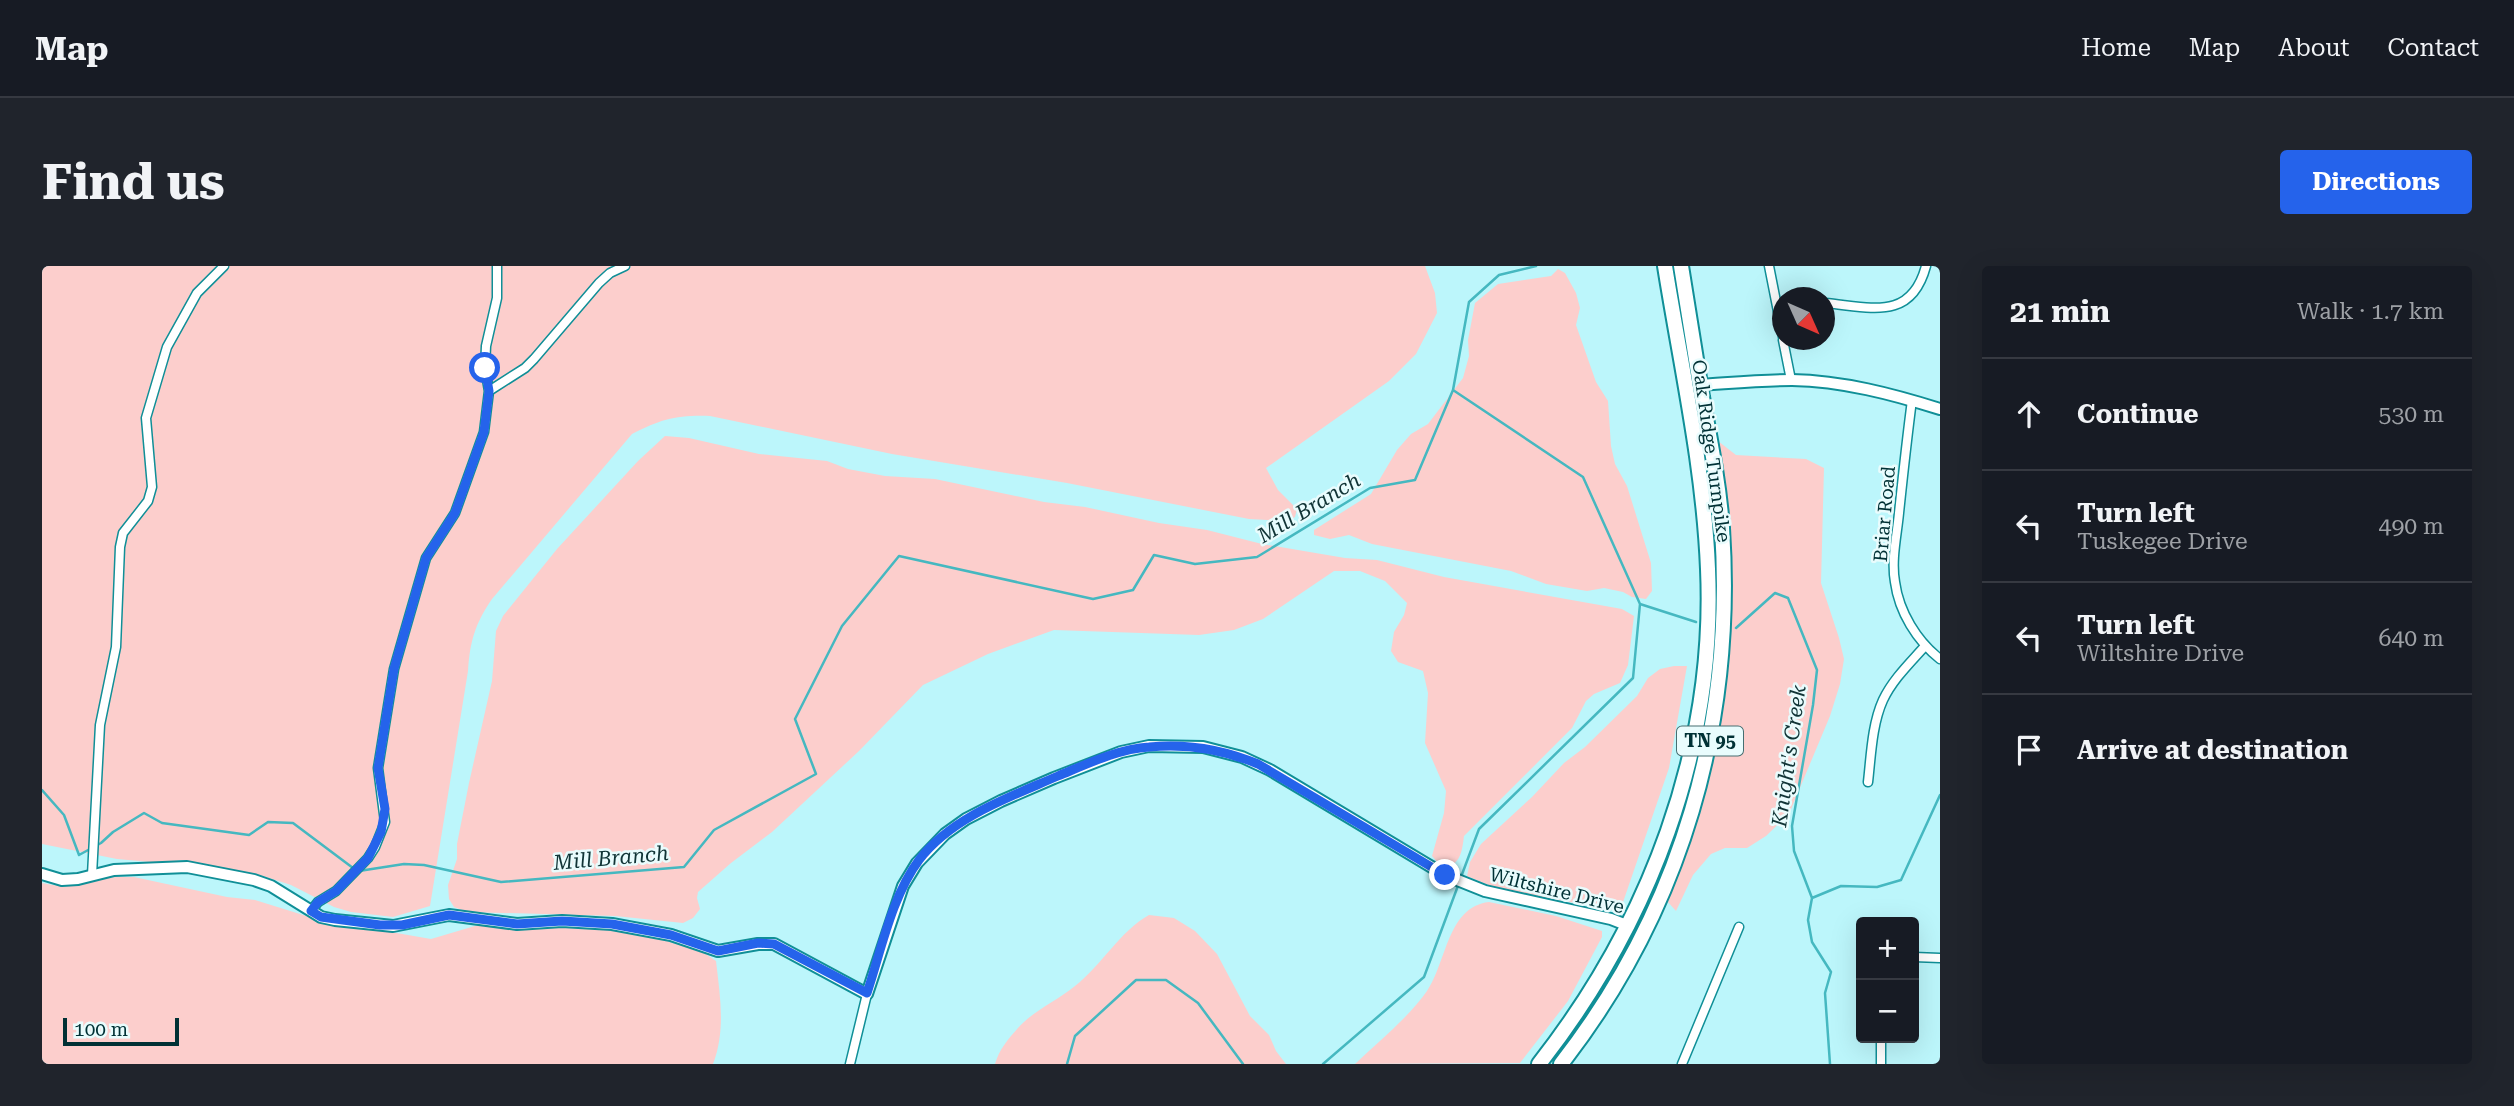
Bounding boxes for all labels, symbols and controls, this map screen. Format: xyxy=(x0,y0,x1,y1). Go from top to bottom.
text: Map xyxy=(35,29,109,68)
text: Home xyxy=(2081,34,2151,62)
text: Map xyxy=(2189,34,2240,62)
text: About xyxy=(2278,34,2349,62)
text: Contact xyxy=(2387,34,2479,62)
button: Directions xyxy=(2280,150,2472,214)
text: Find us xyxy=(42,154,225,211)
north arrow xyxy=(1772,287,1835,350)
text: 21 min xyxy=(2010,294,2110,329)
text: Walk · 1.7 km xyxy=(2297,298,2444,325)
route start xyxy=(469,352,500,383)
street label: Oak Ridge Turnpike xyxy=(1687,358,1736,544)
icon: ahead xyxy=(2010,395,2048,433)
text: Continue xyxy=(2077,399,2199,429)
text: 530 m xyxy=(2379,401,2444,428)
street label: Briar Road xyxy=(1869,465,1900,563)
water label: Mill Branch xyxy=(1252,468,1365,549)
text: Turn left xyxy=(2077,498,2195,528)
icon: left xyxy=(2010,507,2048,545)
text: 490 m xyxy=(2379,513,2444,540)
text: Tuskegee Drive xyxy=(2077,528,2248,555)
text: Turn left xyxy=(2077,610,2195,640)
icon: left xyxy=(2010,619,2048,657)
text: 640 m xyxy=(2379,625,2444,652)
text: Wiltshire Drive xyxy=(2077,640,2244,667)
water label: Knight's Creek xyxy=(1767,683,1811,829)
road number: TN 95 xyxy=(1677,727,1743,756)
icon: arrive xyxy=(2010,731,2048,769)
text: Arrive at destination xyxy=(2077,735,2348,765)
water label: Mill Branch xyxy=(551,841,670,875)
route end xyxy=(1429,859,1460,890)
street label: Wiltshire Drive xyxy=(1487,863,1627,918)
map controls xyxy=(1856,917,1919,1043)
button: + xyxy=(1856,917,1919,980)
button: − xyxy=(1856,980,1919,1043)
scale bar xyxy=(63,1015,178,1047)
text: 100 m xyxy=(74,1018,128,1041)

